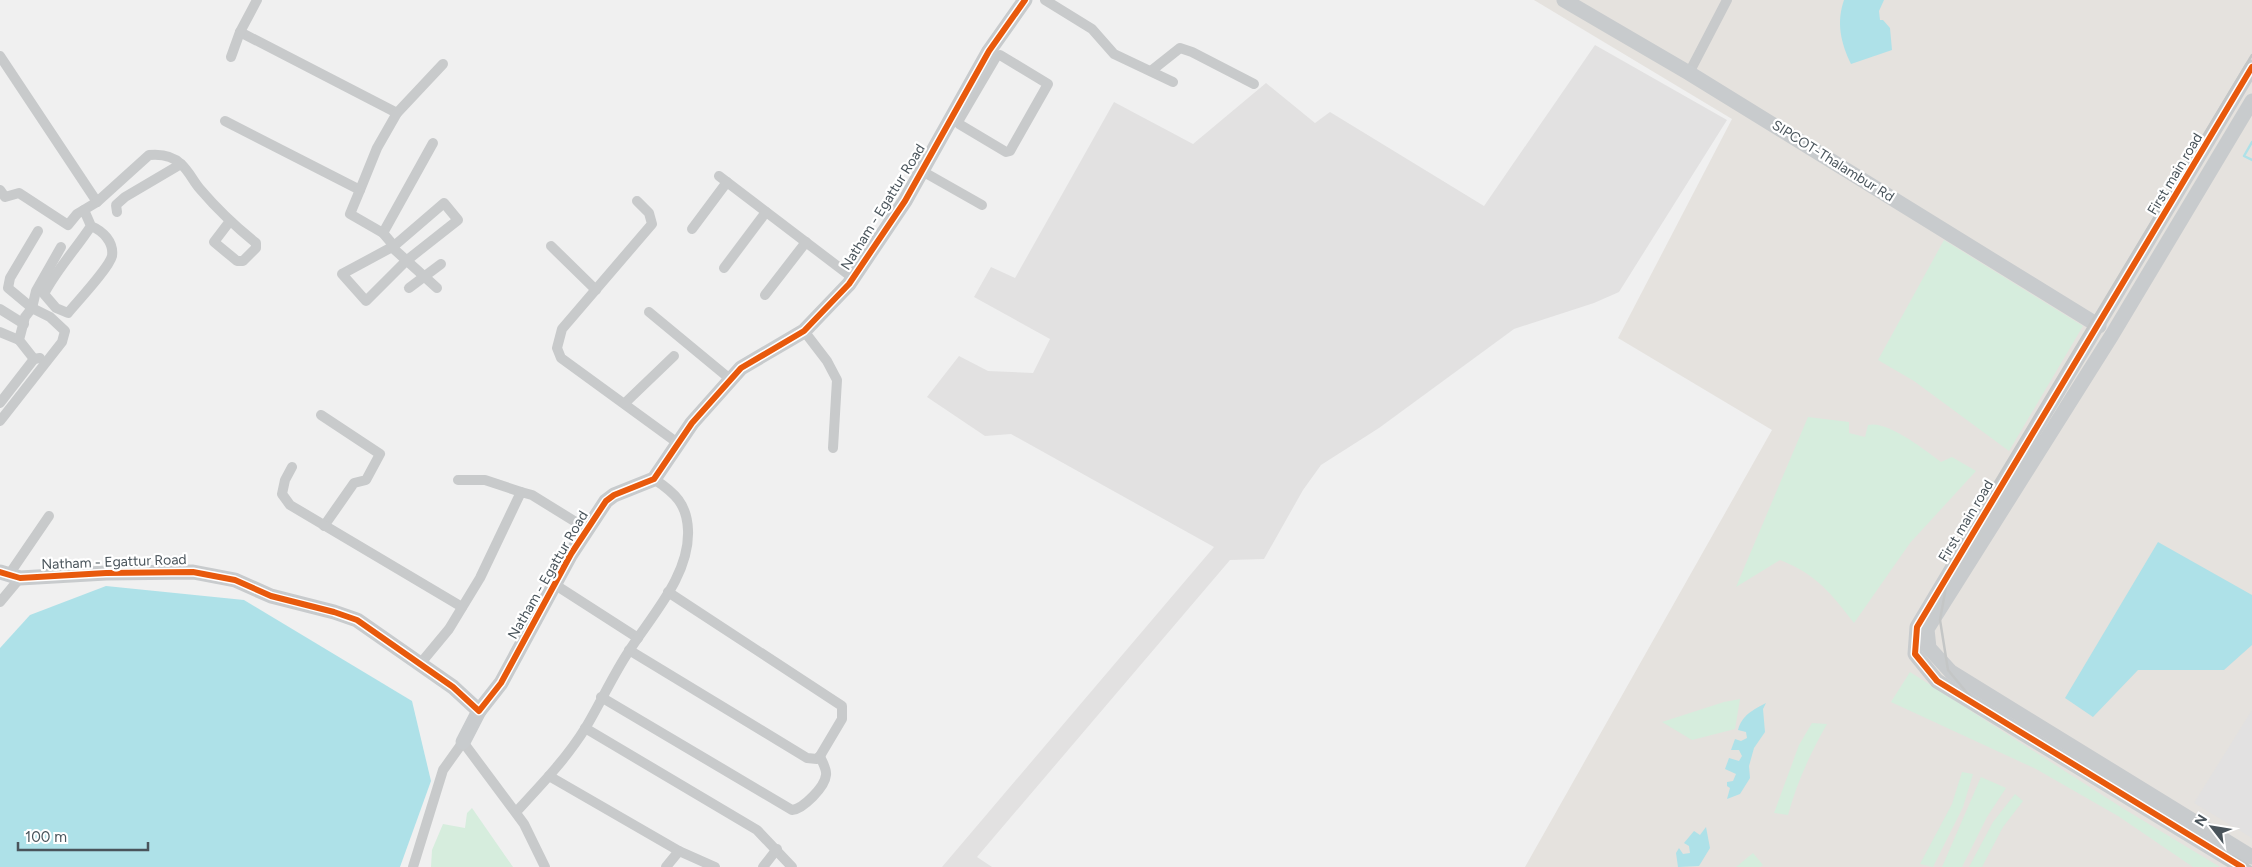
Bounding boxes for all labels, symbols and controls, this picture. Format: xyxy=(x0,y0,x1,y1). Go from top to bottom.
street label: SIPCOT-Thalambur Rd xyxy=(1769,116,1897,206)
street label: First main road xyxy=(2144,130,2206,218)
street label: Natham - Egattur Road xyxy=(837,141,929,273)
street label: First main road xyxy=(1935,477,1997,565)
street label: Natham - Egattur Road xyxy=(504,508,592,642)
street label: Natham - Egattur Road xyxy=(41,551,187,573)
north arrow xyxy=(2187,802,2237,852)
text: N xyxy=(2191,812,2211,830)
scale bar xyxy=(18,820,148,852)
text: 100 m xyxy=(25,828,67,846)

